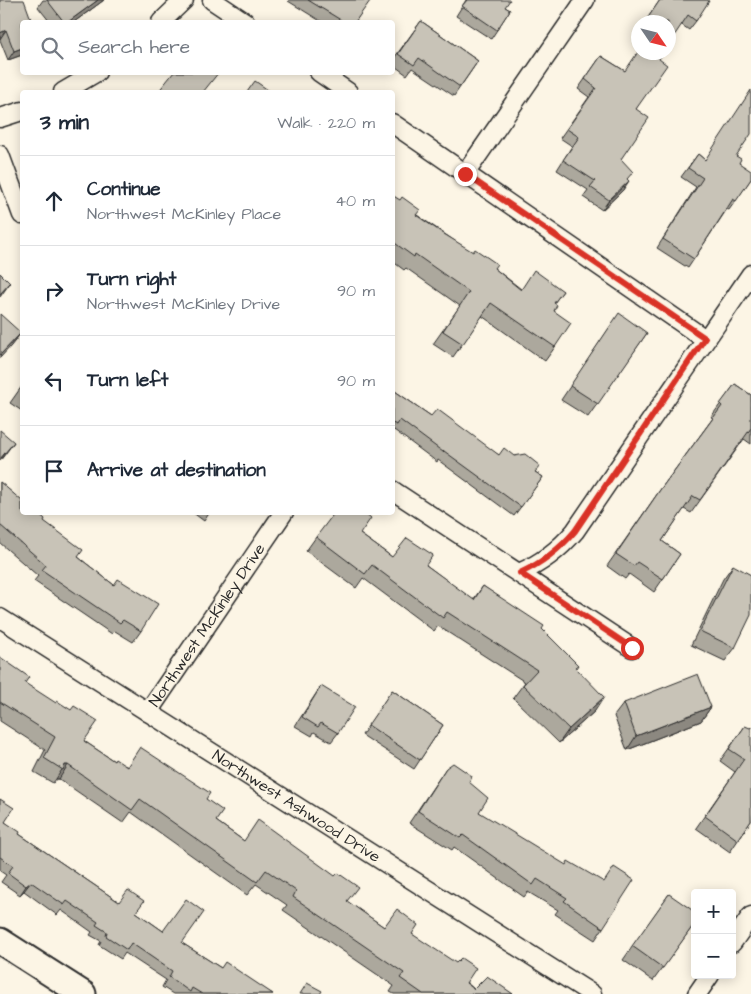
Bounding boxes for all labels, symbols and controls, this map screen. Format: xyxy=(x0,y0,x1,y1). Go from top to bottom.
north arrow xyxy=(631,15,676,60)
search box xyxy=(20,20,395,75)
icon: search xyxy=(38,34,66,62)
text: Search here xyxy=(78,34,190,61)
text: 3 min xyxy=(40,108,89,137)
text: Walk · 220 m xyxy=(277,112,375,134)
route end xyxy=(454,163,477,186)
text: Continue xyxy=(87,176,161,203)
icon: ahead xyxy=(40,187,68,215)
text: 40 m xyxy=(335,190,375,212)
text: Northwest McKinley Place xyxy=(87,203,281,225)
text: Turn right xyxy=(87,266,176,293)
icon: right xyxy=(40,277,68,305)
text: 90 m xyxy=(337,280,375,302)
text: Northwest McKinley Drive xyxy=(87,293,280,315)
icon: left xyxy=(40,367,68,395)
text: Turn left xyxy=(87,367,168,394)
text: 90 m xyxy=(337,370,375,392)
icon: arrive xyxy=(40,457,68,485)
text: Arrive at destination xyxy=(87,457,266,484)
street label: Northwest McKinley Drive xyxy=(144,539,271,711)
route start xyxy=(621,637,644,660)
street label: Northwest Ashwood Drive xyxy=(208,745,385,868)
map controls xyxy=(691,889,736,979)
button: + xyxy=(691,889,736,934)
button: − xyxy=(691,934,736,979)

